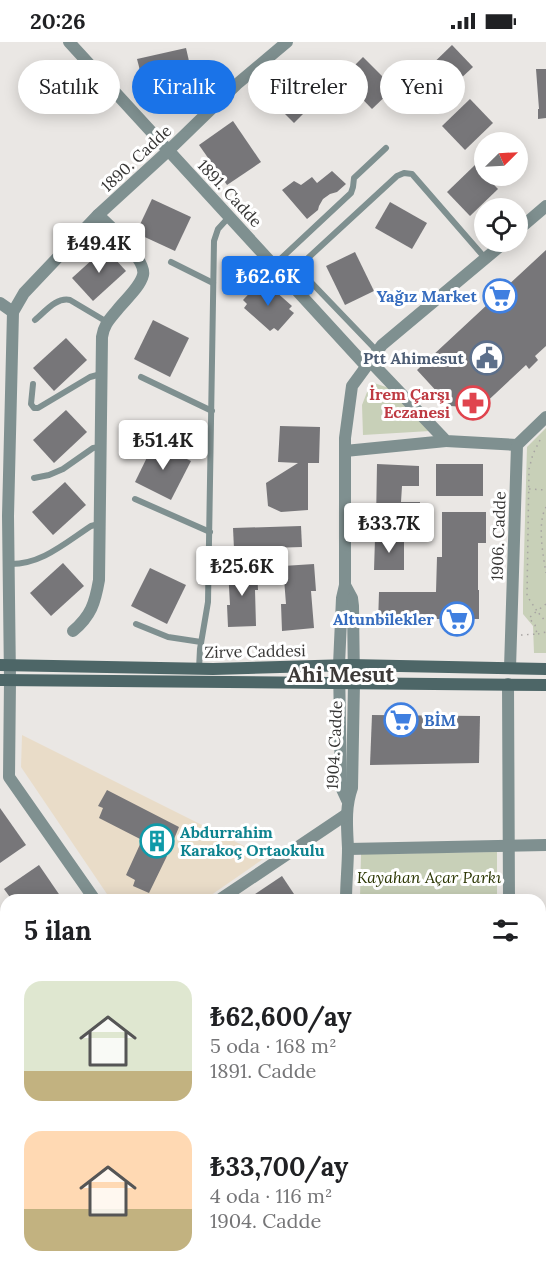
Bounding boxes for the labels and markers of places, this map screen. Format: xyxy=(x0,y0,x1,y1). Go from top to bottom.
pin: ₺49.4K xyxy=(50,223,148,274)
pin: ₺62.6K xyxy=(219,256,317,307)
supermarket icon: Yağız Market xyxy=(482,278,518,314)
place label: Yağız Market xyxy=(377,286,477,306)
public building icon: Ptt Ahimesut xyxy=(469,340,505,376)
place label: Ptt Ahimesut xyxy=(363,348,464,368)
place label: İrem Çarşı Eczanesi xyxy=(369,384,450,422)
pharmacy icon: İrem Çarşı Eczanesi xyxy=(455,385,491,421)
pin: ₺51.4K xyxy=(114,420,212,471)
pin: ₺33.7K xyxy=(340,503,438,554)
pin: ₺25.6K xyxy=(193,546,291,597)
supermarket icon: Altunbilekler xyxy=(439,601,475,637)
place label: Altunbilekler xyxy=(333,609,434,629)
supermarket icon: BİM xyxy=(383,702,419,738)
place label: BİM xyxy=(424,710,456,730)
place label: Abdurrahim Karakoç Ortaokulu xyxy=(180,822,325,860)
building icon: Abdurrahim Karakoç Ortaokulu xyxy=(139,823,175,859)

